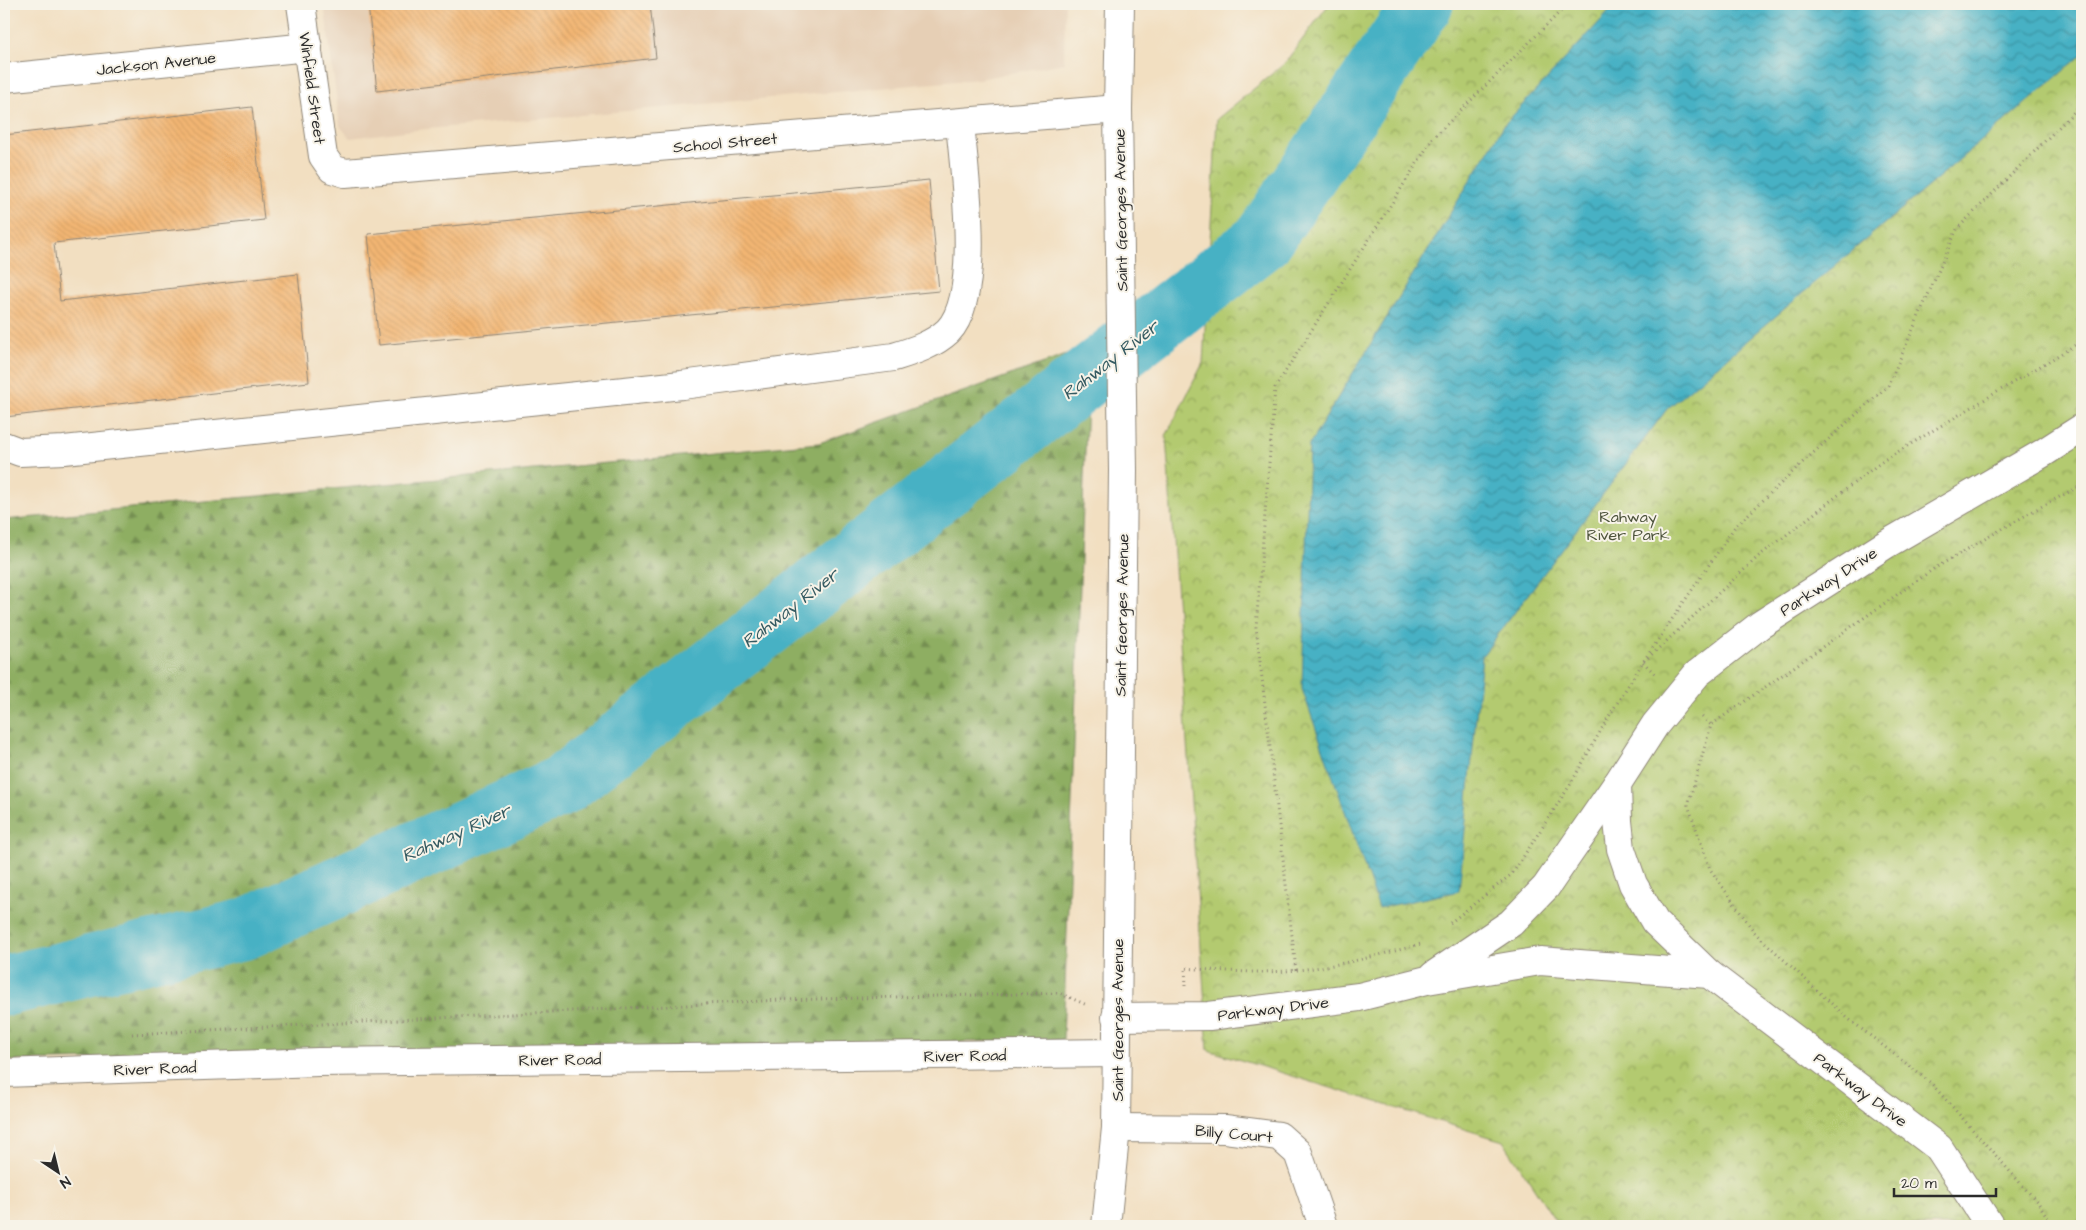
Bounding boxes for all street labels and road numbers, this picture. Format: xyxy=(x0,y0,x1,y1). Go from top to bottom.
street label: Winfield Street xyxy=(293,31,331,146)
street label: Jackson Avenue xyxy=(95,47,217,81)
street label: School Street xyxy=(672,127,779,159)
street label: Saint Georges Avenue xyxy=(1109,128,1134,291)
street label: Saint Georges Avenue xyxy=(1110,533,1135,697)
street label: Parkway Drive xyxy=(1776,542,1882,622)
street label: Saint Georges Avenue xyxy=(1107,938,1130,1101)
street label: Parkway Drive xyxy=(1216,991,1330,1028)
street label: River Road xyxy=(923,1044,1007,1068)
street label: Parkway Drive xyxy=(1809,1047,1912,1133)
street label: River Road xyxy=(518,1048,602,1072)
street label: River Road xyxy=(113,1057,197,1081)
street label: Billy Court xyxy=(1194,1120,1274,1149)

